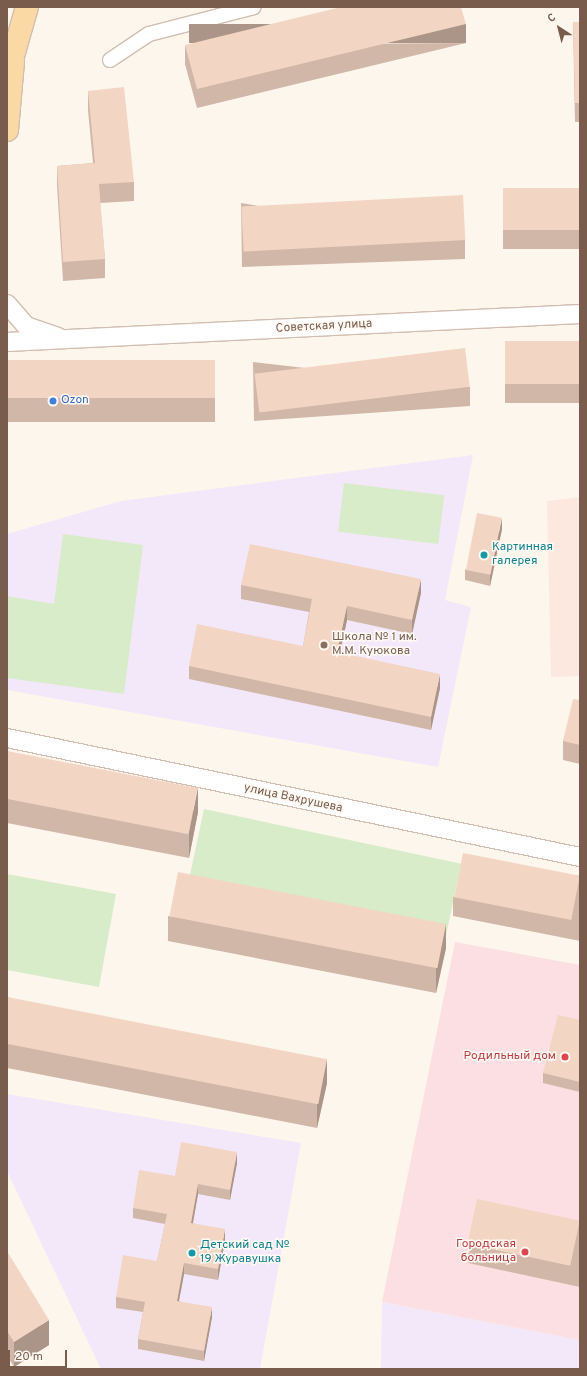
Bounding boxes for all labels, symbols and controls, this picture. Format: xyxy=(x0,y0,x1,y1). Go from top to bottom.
north arrow xyxy=(539,8,579,48)
text: С xyxy=(545,11,559,26)
street label: Советская улица xyxy=(275,317,373,337)
place label: Ozon xyxy=(61,394,89,408)
marker: Ozon xyxy=(48,396,58,406)
place label: Картинная галерея xyxy=(492,541,553,569)
marker: Картинная галерея xyxy=(479,550,489,560)
place label: Школа № 1 им. М.М. Куюкова xyxy=(332,631,417,659)
marker: Школа № 1 им. М.М. Куюкова xyxy=(319,640,329,650)
street label: улица Вахрушева xyxy=(242,782,344,816)
place label: Родильный дом xyxy=(463,1050,556,1064)
marker: Родильный дом xyxy=(559,1051,571,1063)
place label: Городская больница xyxy=(456,1238,516,1266)
place label: Детский сад № 19 Журавушка xyxy=(200,1239,290,1267)
marker: Городская больница xyxy=(519,1246,531,1258)
marker: Детский сад № 19 Журавушка xyxy=(187,1248,197,1258)
scale bar xyxy=(10,1342,69,1368)
text: 20 m xyxy=(15,1349,43,1365)

